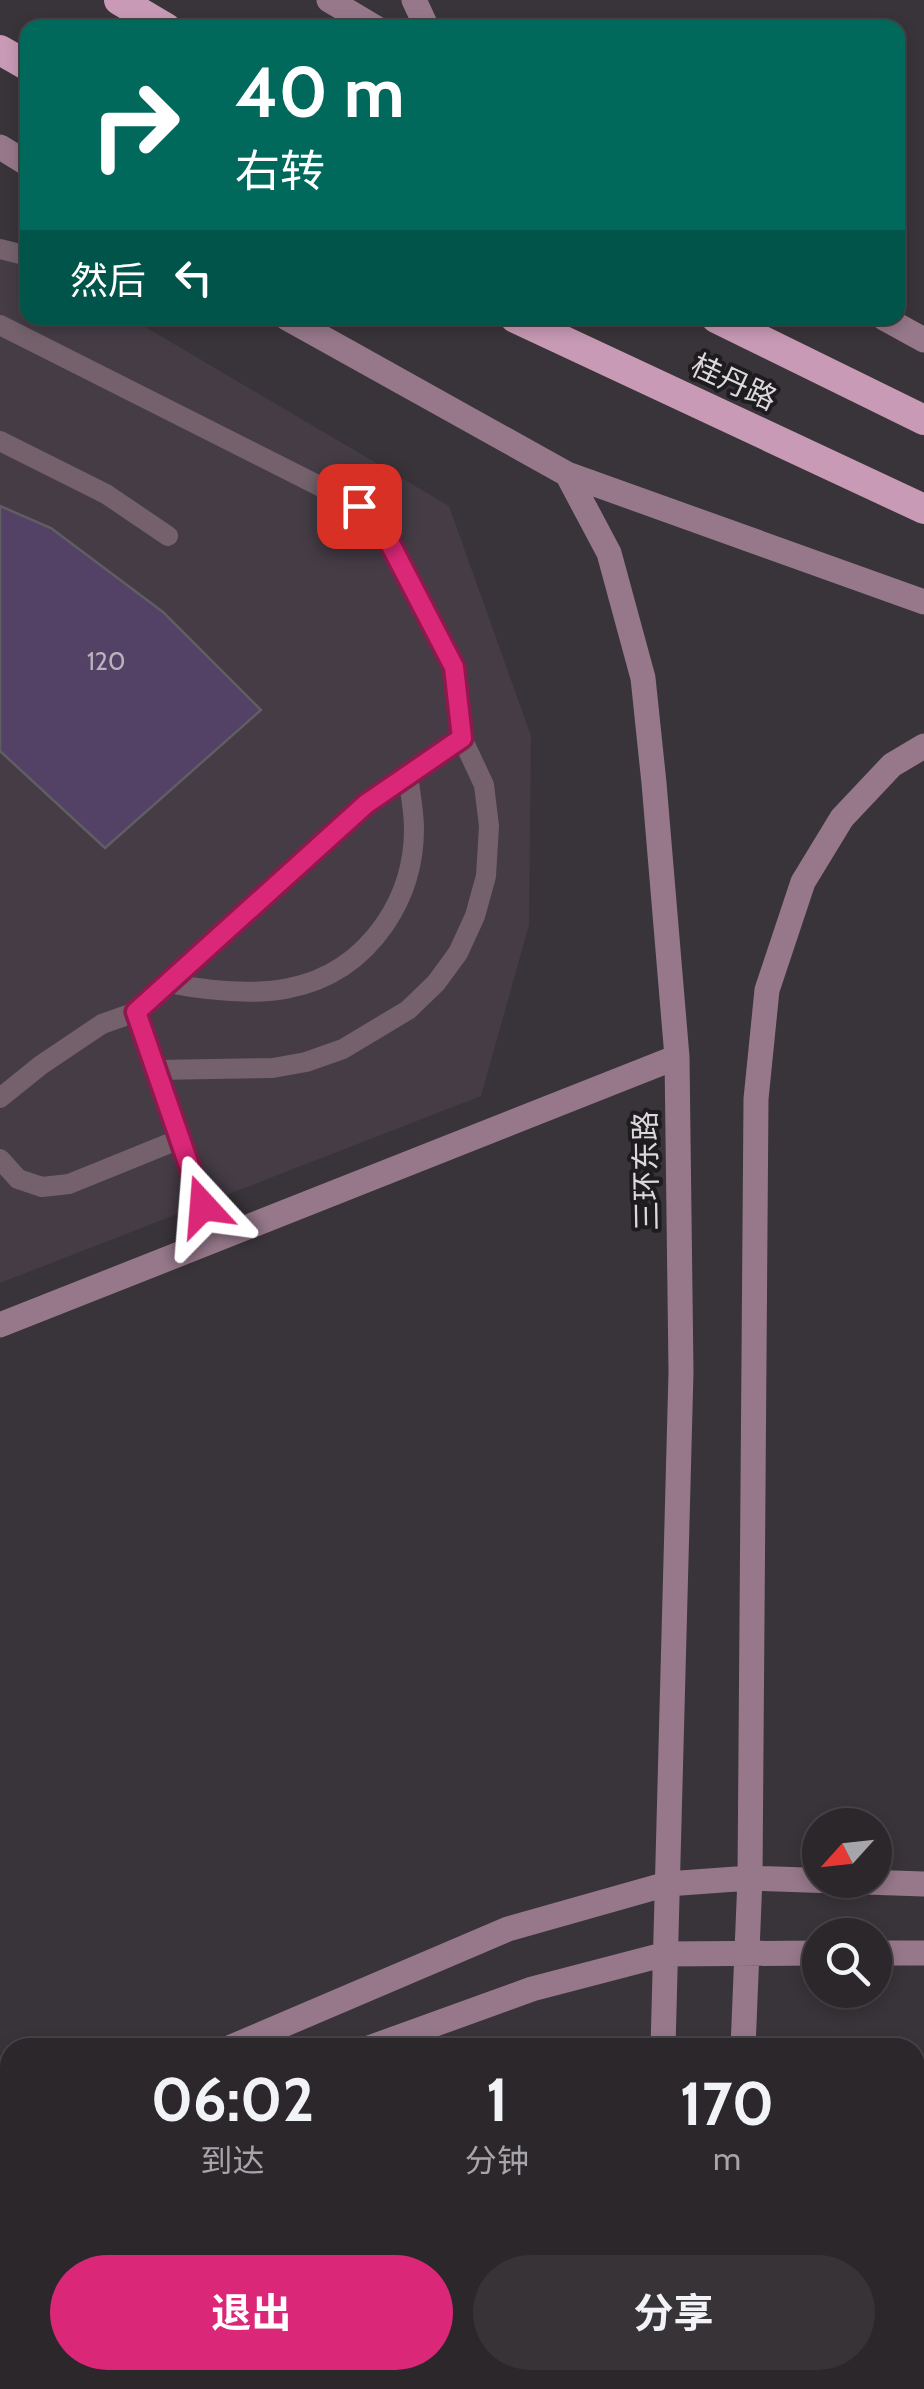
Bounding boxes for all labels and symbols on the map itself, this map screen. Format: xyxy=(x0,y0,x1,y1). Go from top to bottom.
street label: 桂丹路 xyxy=(685,346,783,418)
pin xyxy=(317,464,402,549)
house number: 120 xyxy=(87,646,125,676)
street label: 三环东路 xyxy=(626,1111,666,1231)
position arrow xyxy=(151,1154,255,1258)
north arrow xyxy=(802,1808,892,1898)

